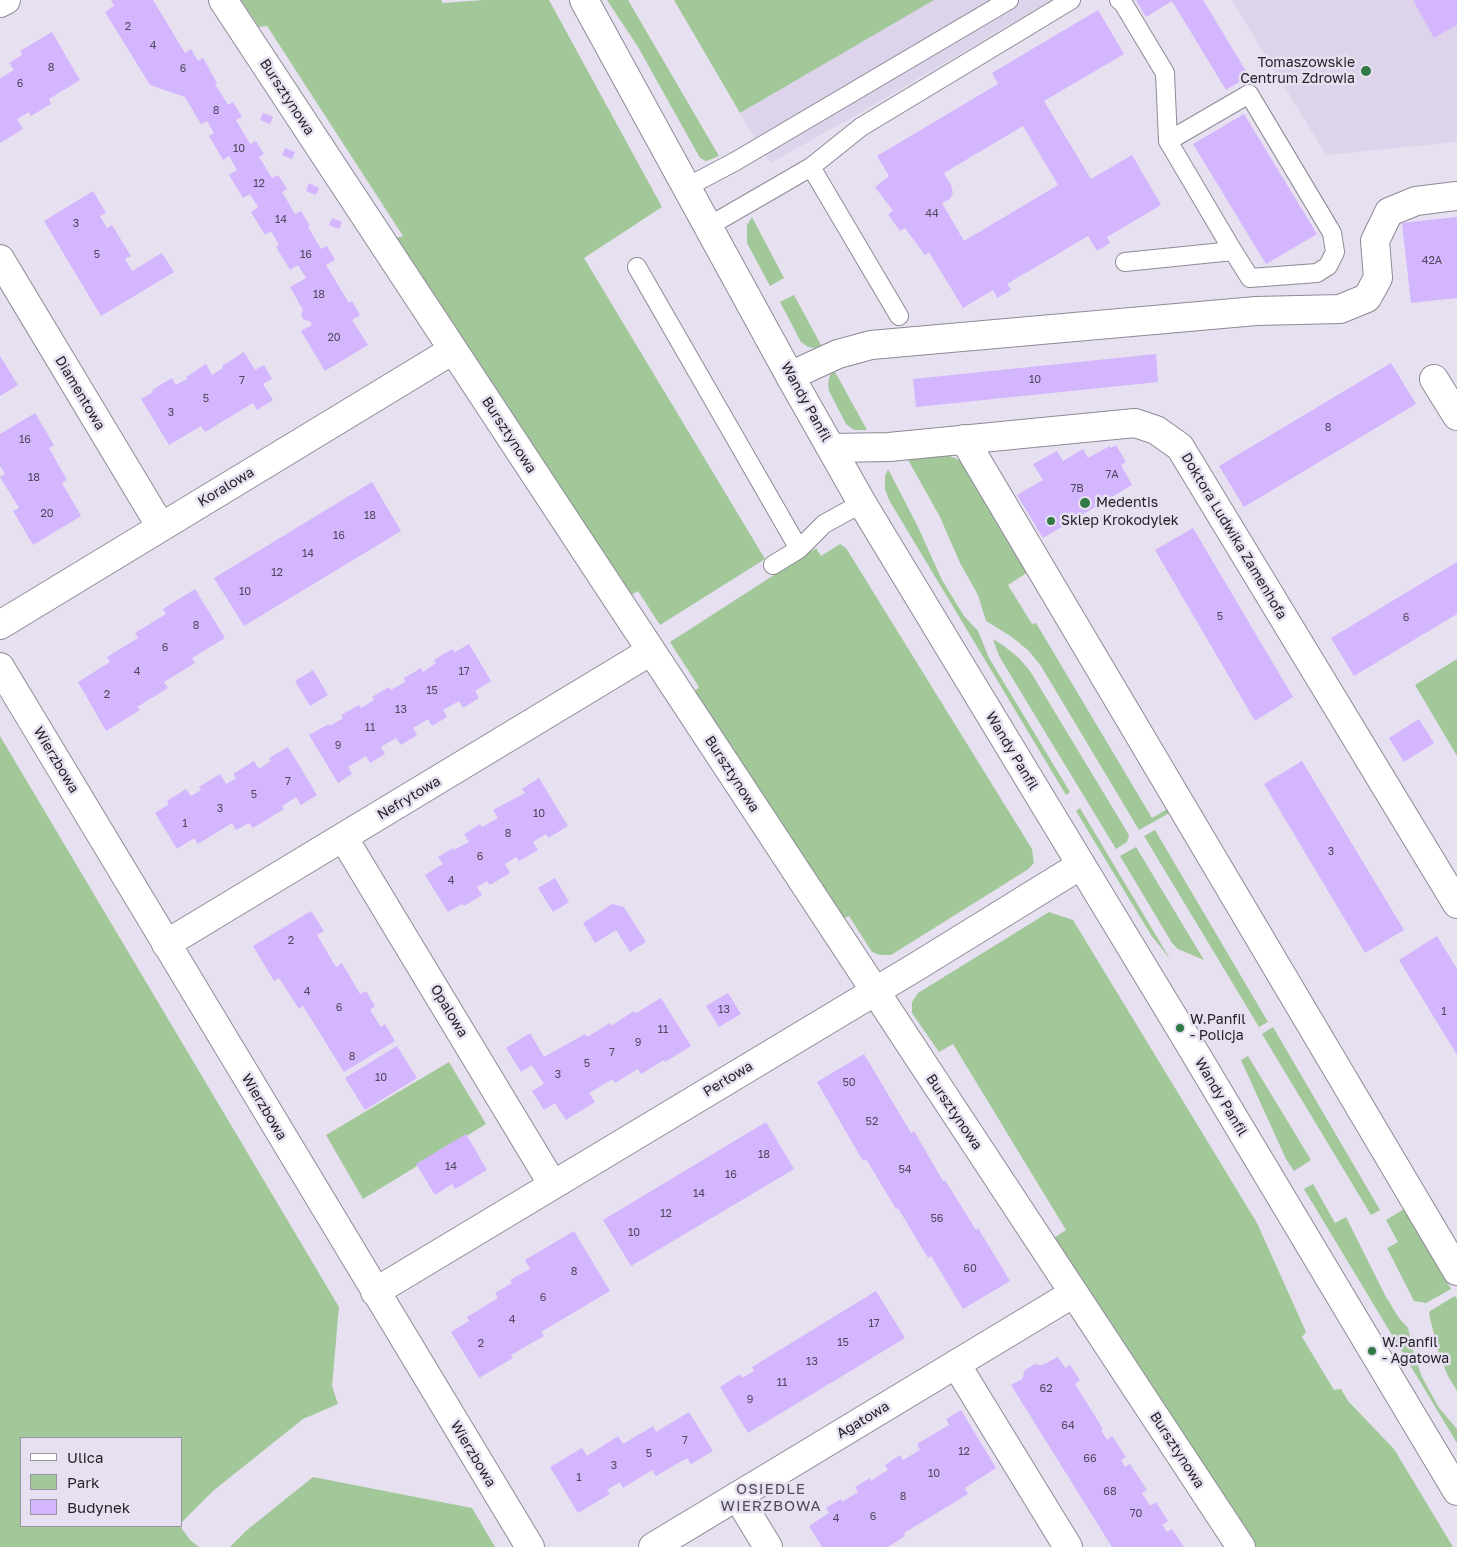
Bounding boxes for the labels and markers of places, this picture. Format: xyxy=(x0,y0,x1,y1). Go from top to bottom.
place label: Tomaszowskie Centrum Zdrowia xyxy=(1240,55,1355,88)
marker: Tomaszowskie Centrum Zdrowia xyxy=(1359,64,1373,78)
place label: Medentis xyxy=(1096,495,1158,511)
marker: Medentis xyxy=(1078,496,1092,510)
place label: Sklep Krokodylek xyxy=(1061,513,1179,529)
marker: Sklep Krokodylek xyxy=(1045,515,1057,527)
place label: W.Panfil - Policja xyxy=(1190,1012,1246,1044)
marker: W.Panfil - Policja xyxy=(1174,1022,1186,1034)
place label: W.Panfil - Agatowa xyxy=(1382,1335,1449,1368)
marker: W.Panfil - Agatowa xyxy=(1366,1345,1378,1357)

